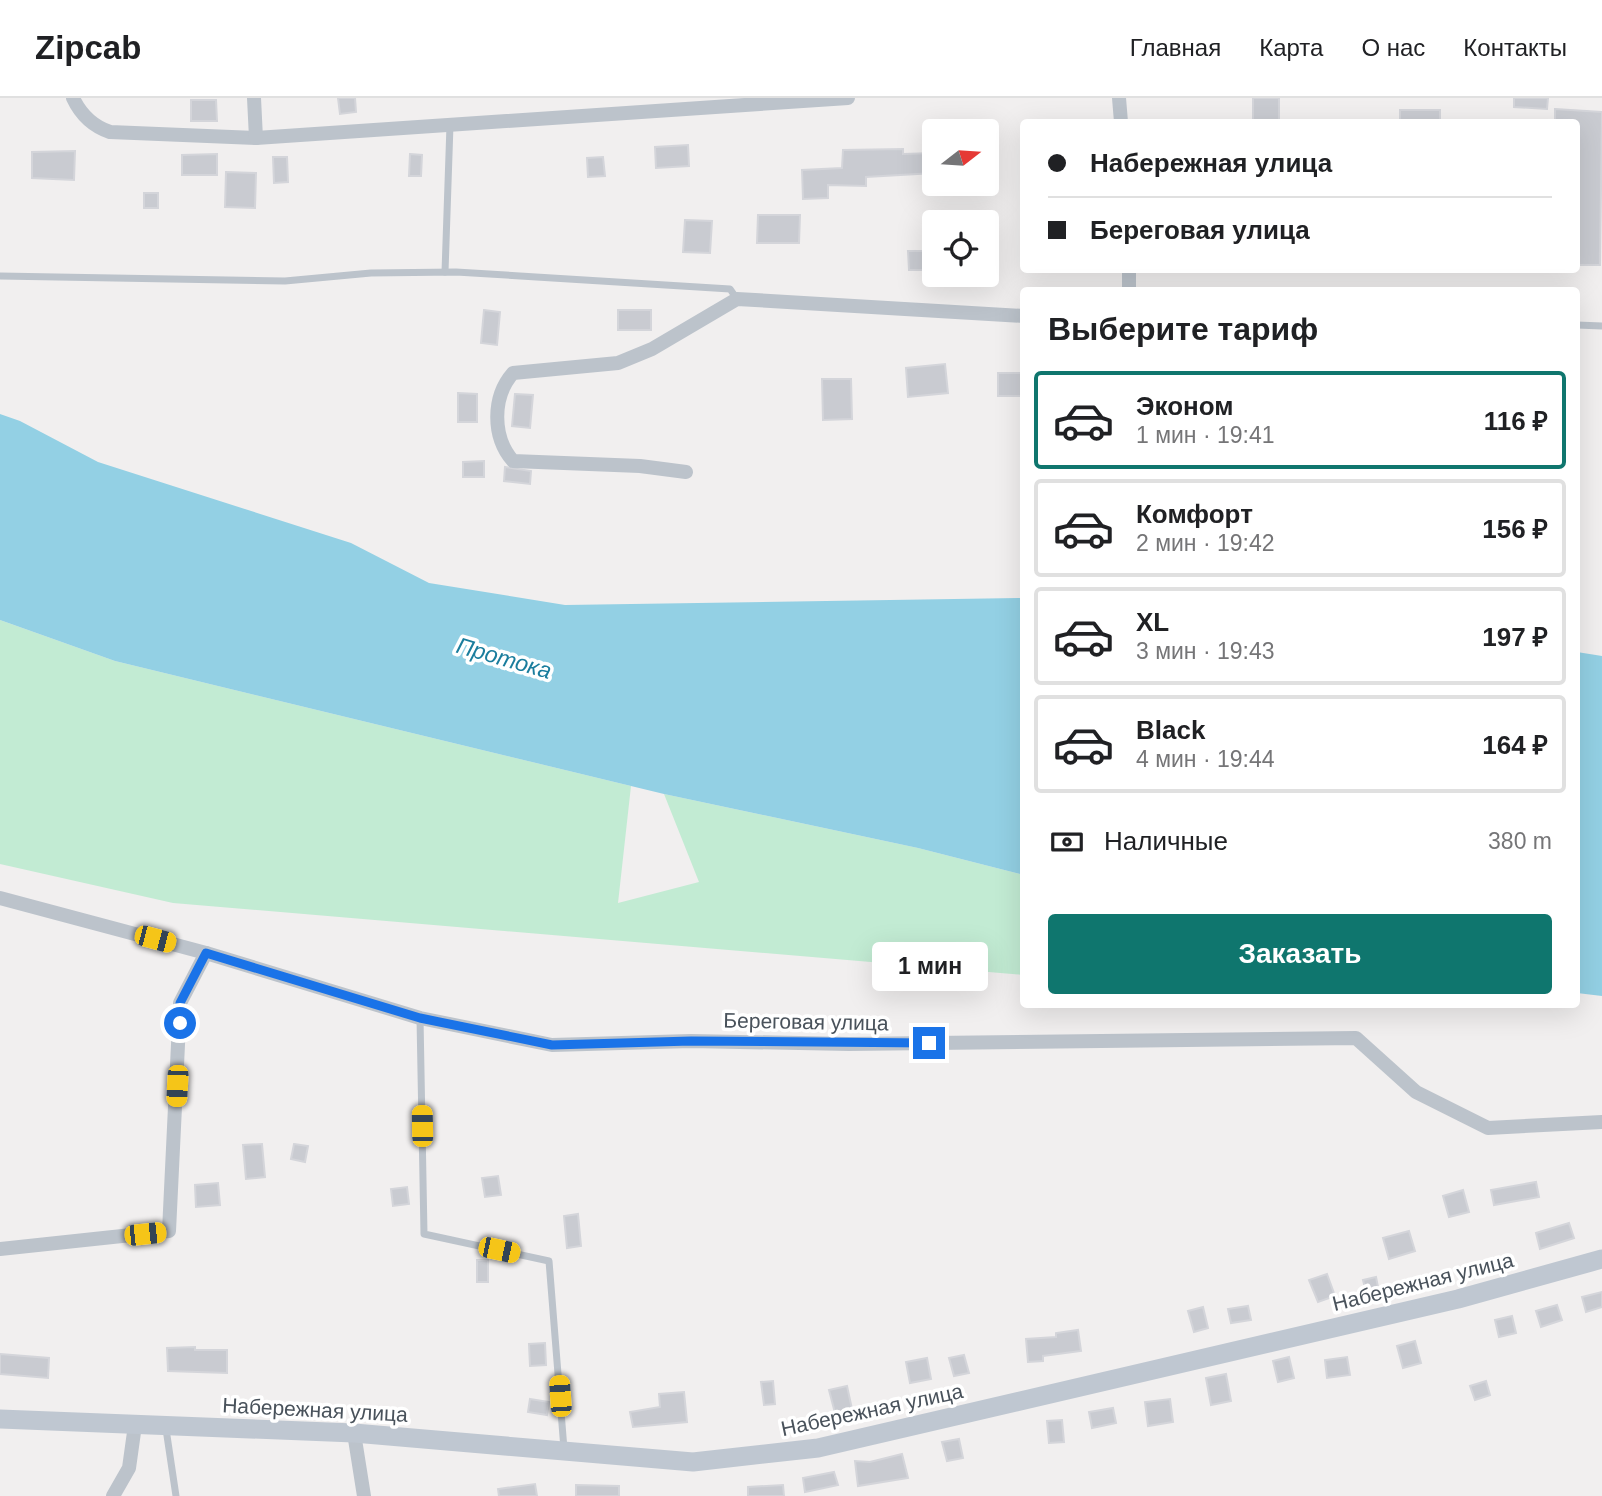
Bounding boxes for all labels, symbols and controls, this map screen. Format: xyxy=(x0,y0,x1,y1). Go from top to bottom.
text: Zipcab xyxy=(35,29,141,66)
text: Главная xyxy=(1130,34,1221,61)
text: Карта xyxy=(1259,34,1323,61)
text: О нас xyxy=(1361,34,1425,61)
text: Контакты xyxy=(1463,34,1567,61)
north arrow xyxy=(922,119,999,196)
map controls xyxy=(922,119,999,287)
text: Набережная улица xyxy=(1090,148,1332,178)
button: locate xyxy=(922,210,999,287)
text: Береговая улица xyxy=(1090,215,1310,245)
text: Выберите тариф xyxy=(1048,311,1318,347)
icon: car xyxy=(1052,389,1115,452)
text: Эконом xyxy=(1136,391,1234,421)
text: 116 ₽ xyxy=(1484,406,1548,436)
text: 1 мин · 19:41 xyxy=(1136,422,1275,448)
icon: car xyxy=(1052,497,1115,560)
text: Комфорт xyxy=(1136,499,1253,529)
text: 156 ₽ xyxy=(1482,514,1548,544)
text: 2 мин · 19:42 xyxy=(1136,530,1275,556)
icon: car xyxy=(1052,605,1115,668)
text: XL xyxy=(1136,607,1169,637)
text: 197 ₽ xyxy=(1482,622,1548,652)
water label: Протока xyxy=(454,632,554,684)
text: 3 мин · 19:43 xyxy=(1136,638,1275,664)
icon: car xyxy=(1052,713,1115,776)
text: Black xyxy=(1136,715,1205,745)
text: 164 ₽ xyxy=(1482,730,1548,760)
text: 4 мин · 19:44 xyxy=(1136,746,1275,772)
icon: cash xyxy=(1048,823,1086,861)
text: Наличные xyxy=(1104,826,1228,856)
text: 380 m xyxy=(1488,828,1552,854)
button: Заказать xyxy=(1048,914,1552,994)
car xyxy=(132,923,179,955)
callout: 1 мин xyxy=(871,942,987,990)
text: 1 мин xyxy=(898,953,962,979)
route start xyxy=(164,1007,196,1039)
street label: Береговая улица xyxy=(723,1009,889,1034)
route end xyxy=(913,1027,945,1059)
car xyxy=(166,1064,189,1108)
car xyxy=(412,1105,433,1147)
car xyxy=(124,1221,167,1247)
car xyxy=(477,1235,522,1265)
street label: Набережная улица xyxy=(1330,1248,1516,1315)
car xyxy=(549,1374,572,1418)
street label: Набережная улица xyxy=(779,1379,965,1440)
street label: Набережная улица xyxy=(222,1393,409,1426)

